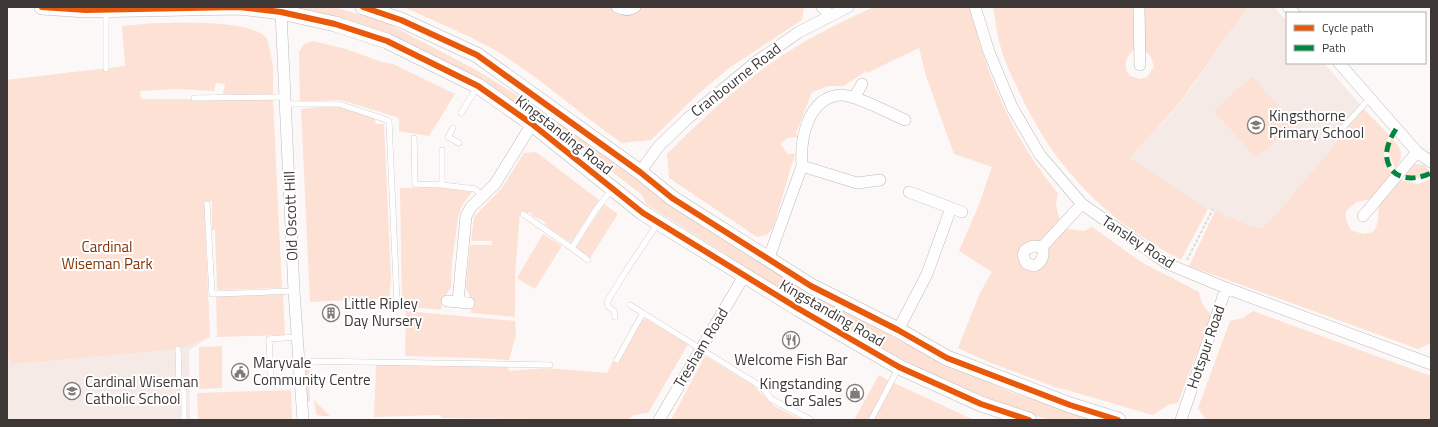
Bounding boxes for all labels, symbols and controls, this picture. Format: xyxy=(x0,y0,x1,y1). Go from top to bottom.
legend xyxy=(1286,12,1426,64)
text: Cycle path xyxy=(1322,18,1374,37)
street label: Cranbourne Road xyxy=(686,37,786,122)
text: Path xyxy=(1322,38,1346,57)
street label: Kingstanding Road xyxy=(511,89,618,180)
place label: Kingsthorne Primary School xyxy=(1269,104,1364,144)
school or university icon: Kingsthorne Primary School xyxy=(1246,115,1266,135)
street label: Old Oscott Hill xyxy=(277,171,304,261)
street label: Tansley Road xyxy=(1097,209,1179,274)
park label: Cardinal Wiseman Park xyxy=(61,235,153,275)
street label: Kingstanding Road xyxy=(775,273,889,352)
place label: Little Ripley Day Nursery xyxy=(344,292,422,332)
street label: Hotspur Road xyxy=(1180,302,1231,392)
building icon: Little Ripley Day Nursery xyxy=(321,303,341,323)
street label: Tresham Road xyxy=(668,303,734,392)
restaurant icon: Welcome Fish Bar xyxy=(781,330,801,350)
place label: Welcome Fish Bar xyxy=(734,348,848,371)
place label: Maryvale Community Centre xyxy=(253,351,371,391)
public building icon: Maryvale Community Centre xyxy=(230,362,250,382)
place label: Cardinal Wiseman Catholic School xyxy=(85,370,198,410)
place label: Kingstanding Car Sales xyxy=(760,372,842,412)
school or university icon: Cardinal Wiseman Catholic School xyxy=(62,381,82,401)
shop icon: Kingstanding Car Sales xyxy=(845,383,865,403)

